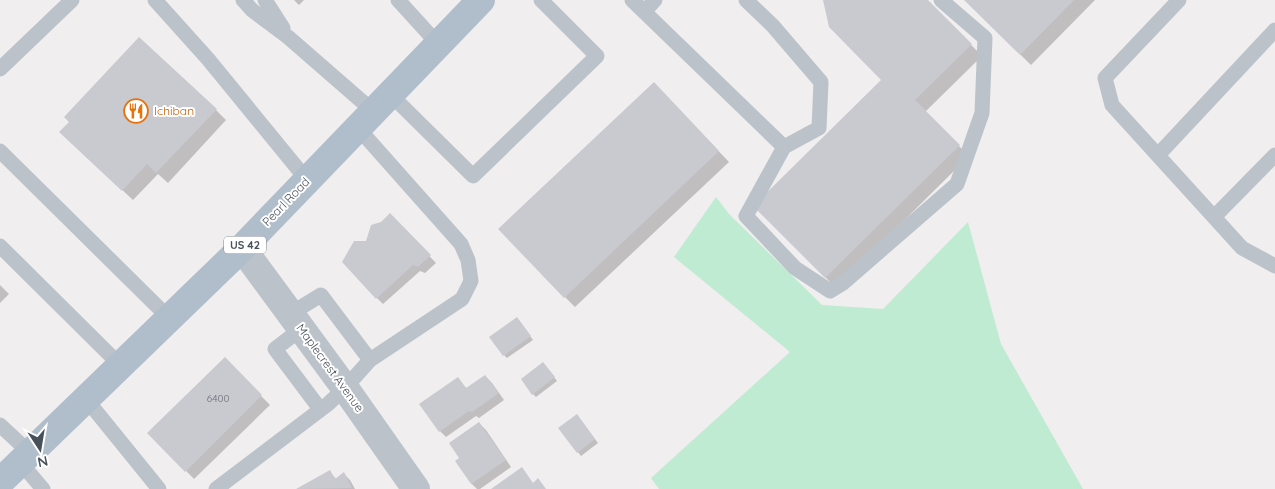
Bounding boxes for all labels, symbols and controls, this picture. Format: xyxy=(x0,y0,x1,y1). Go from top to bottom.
restaurant icon: Ichiban xyxy=(123,98,149,124)
place label: Ichiban xyxy=(154,103,194,118)
street label: Pearl Road xyxy=(259,174,312,229)
road number: US 42 xyxy=(224,236,266,254)
street label: Maplecrest Avenue xyxy=(293,321,368,415)
house number: 6400 xyxy=(207,392,229,405)
north arrow xyxy=(15,424,65,474)
text: N xyxy=(36,452,50,472)

